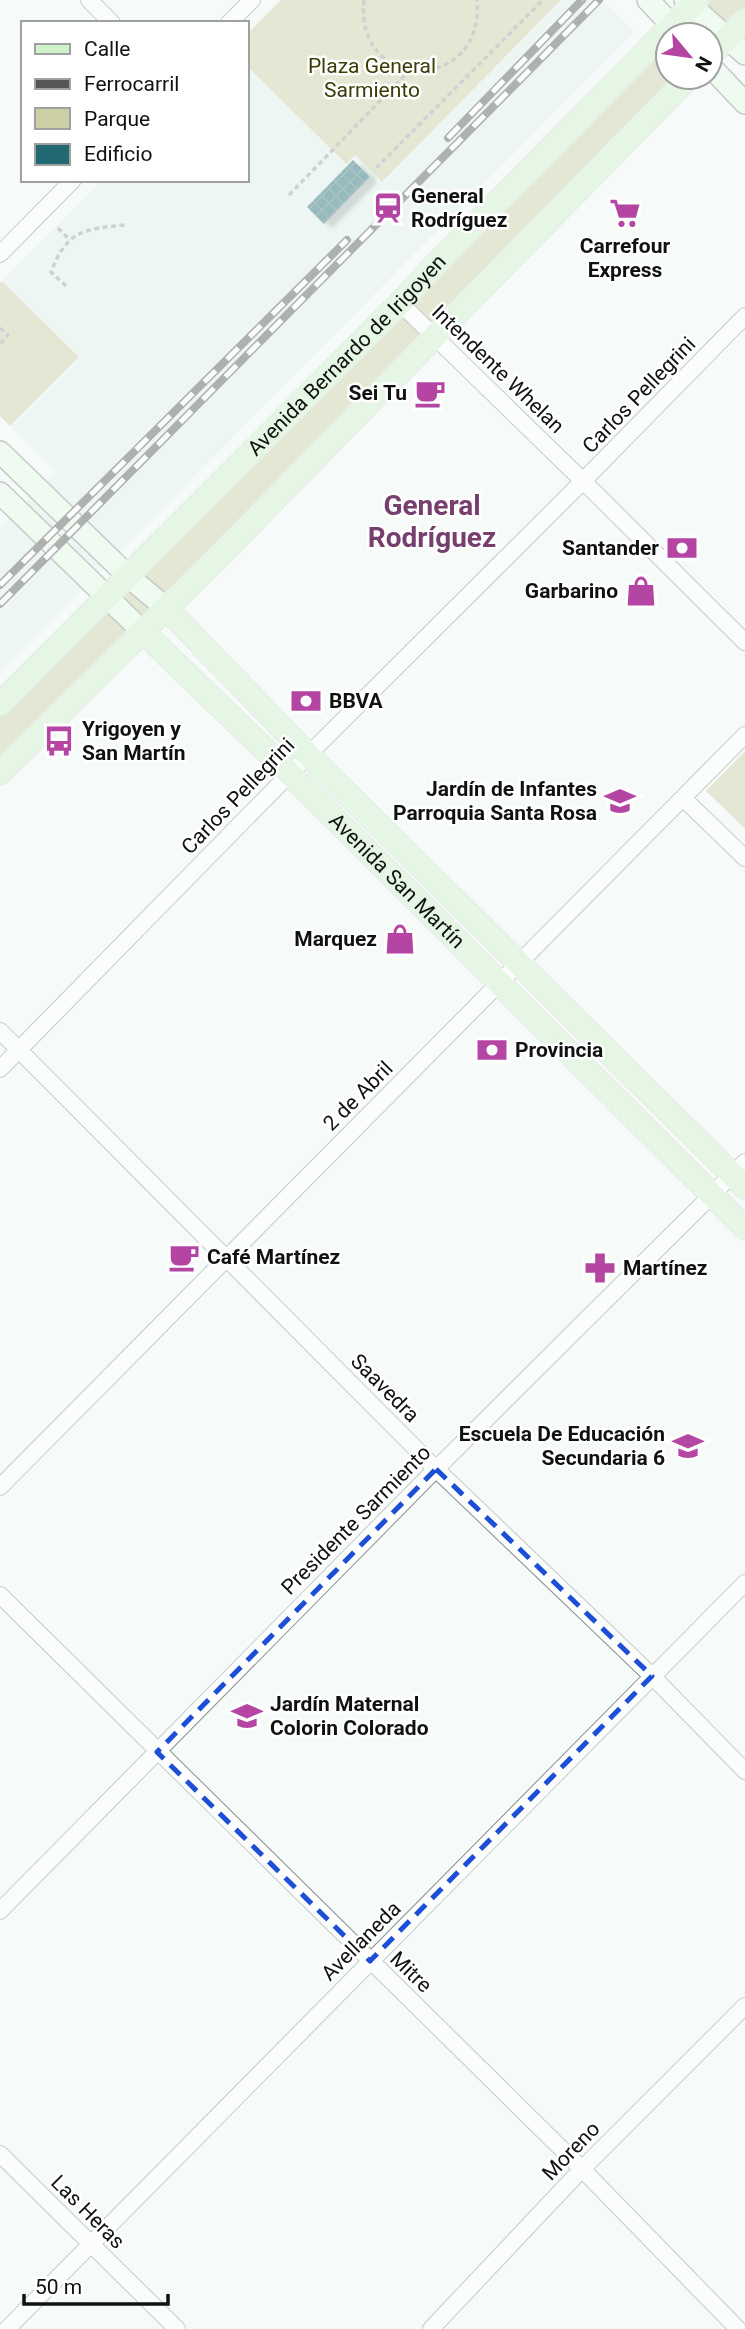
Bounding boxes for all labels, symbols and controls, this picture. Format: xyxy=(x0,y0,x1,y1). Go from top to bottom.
legend xyxy=(21,21,248,182)
north arrow xyxy=(654,21,724,91)
text: Calle xyxy=(84,37,130,61)
text: N xyxy=(690,53,717,75)
park label: Plaza General Sarmiento xyxy=(308,54,436,102)
text: Ferrocarril xyxy=(84,72,179,96)
text: Parque xyxy=(84,107,150,131)
text: Edificio xyxy=(84,142,152,166)
place label: General Rodríguez xyxy=(411,184,507,232)
station icon: General Rodríguez xyxy=(371,191,405,225)
supermarket icon: Carrefour Express xyxy=(608,196,642,230)
place label: Carrefour Express xyxy=(580,234,670,282)
street label: Avenida Bernardo de Irigoyen xyxy=(243,250,451,461)
street label: Intendente Whelan xyxy=(427,300,569,438)
street label: Carlos Pellegrini xyxy=(578,332,700,458)
cafe icon: Sei Tu xyxy=(413,376,447,410)
place label: Sei Tu xyxy=(348,381,407,405)
district label: General Rodríguez xyxy=(368,489,496,554)
bank icon: Santander xyxy=(665,531,699,565)
place label: Santander xyxy=(562,536,659,560)
shop icon: Garbarino xyxy=(624,574,658,608)
place label: Garbarino xyxy=(525,579,618,603)
bank icon: BBVA xyxy=(289,684,323,718)
place label: BBVA xyxy=(329,689,384,713)
place label: Yrigoyen y San Martín xyxy=(82,717,186,765)
bus stop icon: Yrigoyen y San Martín xyxy=(42,724,76,758)
street label: Carlos Pellegrini xyxy=(177,733,299,859)
place label: Jardín de Infantes Parroquia Santa Rosa xyxy=(393,777,597,825)
school or university icon: Jardín de Infantes Parroquia Santa Rosa xyxy=(603,784,637,818)
street label: Avenida San Martín xyxy=(324,808,470,953)
shop icon: Marquez xyxy=(383,922,417,956)
place label: Marquez xyxy=(294,927,377,951)
bank icon: Provincia xyxy=(475,1033,509,1067)
place label: Provincia xyxy=(515,1038,603,1062)
street label: 2 de Abril xyxy=(318,1056,398,1136)
cafe icon: Café Martínez xyxy=(167,1240,201,1274)
place label: Café Martínez xyxy=(207,1245,340,1269)
pharmacy icon: Martínez xyxy=(583,1251,617,1285)
place label: Martínez xyxy=(623,1256,707,1280)
street label: Saavedra xyxy=(346,1349,424,1427)
place label: Escuela De Educación Secundaria 6 xyxy=(459,1422,665,1470)
school or university icon: Escuela De Educación Secundaria 6 xyxy=(671,1429,705,1463)
street label: Presidente Sarmiento xyxy=(276,1440,436,1600)
place label: Jardín Maternal Colorin Colorado xyxy=(270,1692,429,1740)
school or university icon: Jardín Maternal Colorin Colorado xyxy=(230,1699,264,1733)
street label: Avellaneda xyxy=(316,1896,406,1986)
street label: Mitre xyxy=(385,1947,437,1997)
street label: Moreno xyxy=(537,2117,605,2185)
street label: Las Heras xyxy=(46,2170,130,2254)
scale bar xyxy=(24,2262,168,2306)
text: 50 m xyxy=(35,2275,82,2299)

